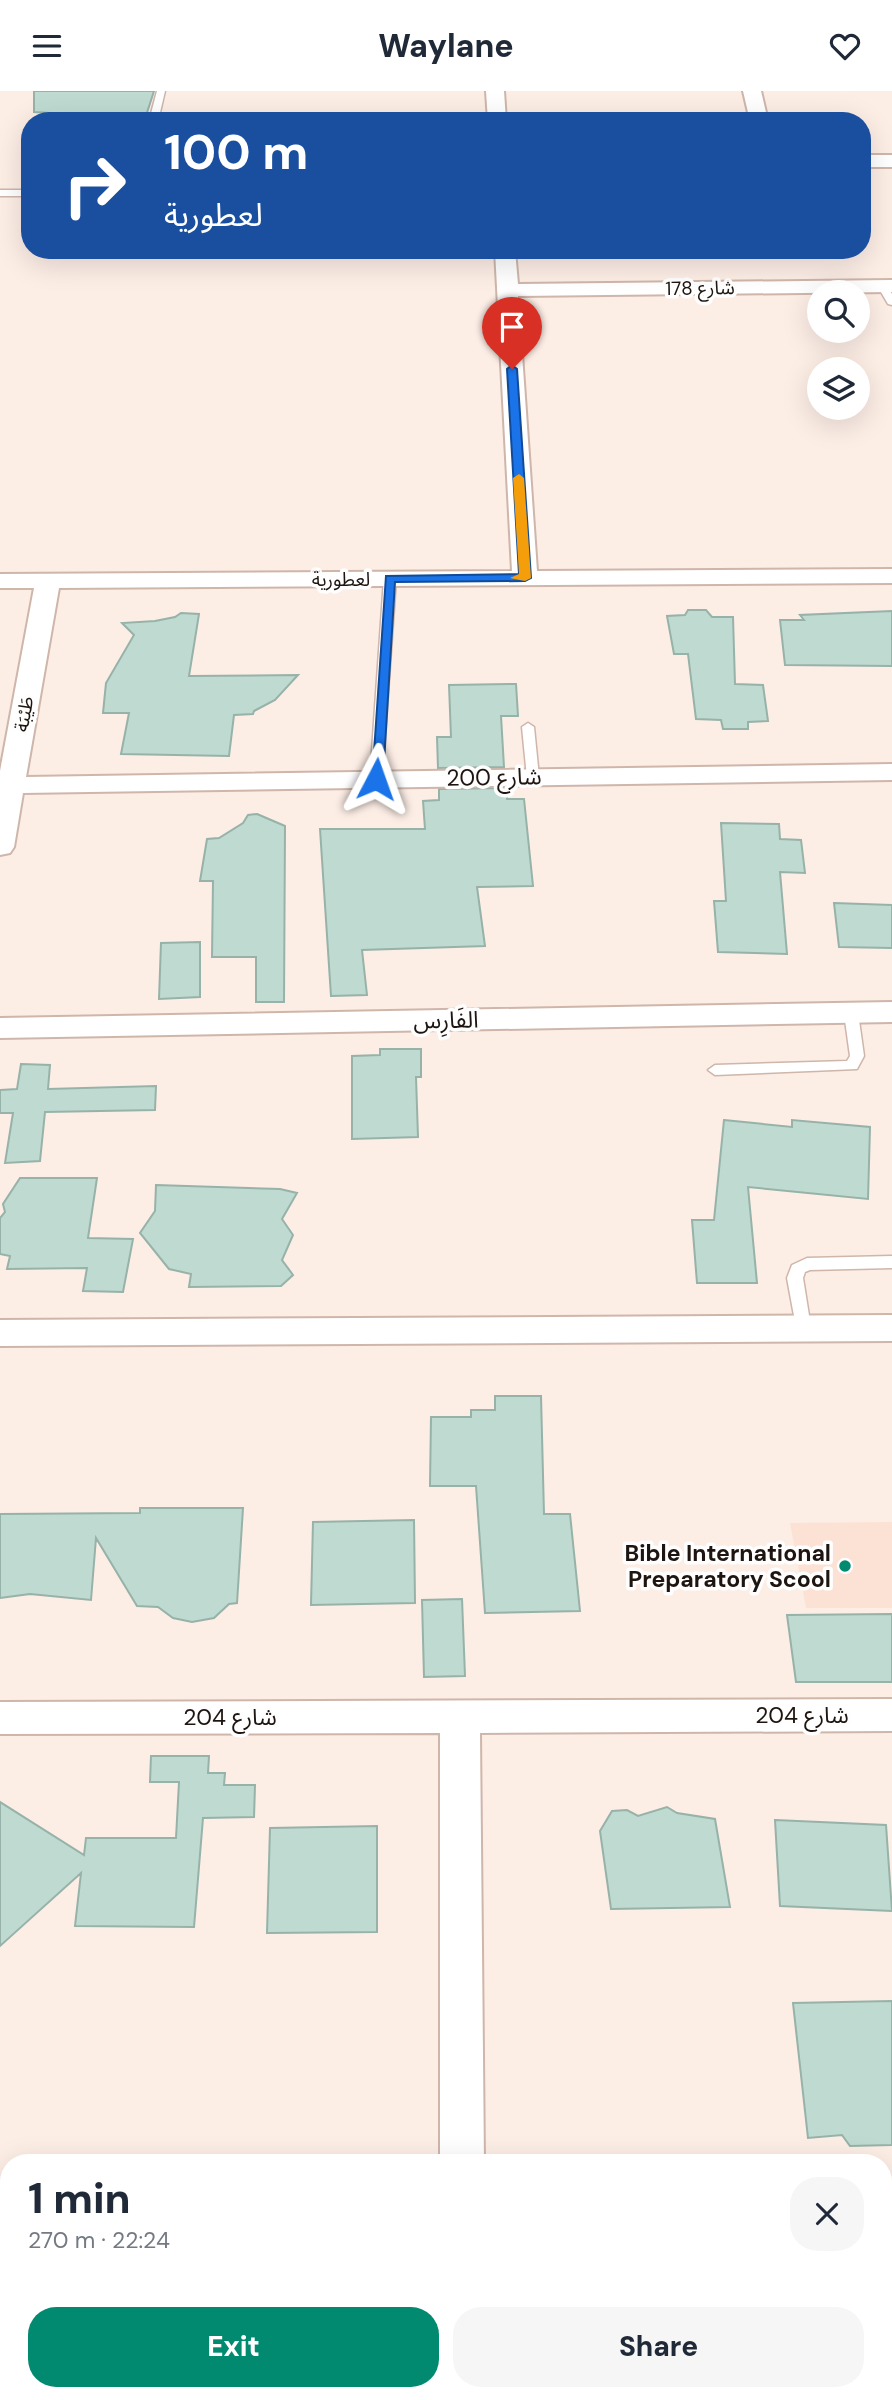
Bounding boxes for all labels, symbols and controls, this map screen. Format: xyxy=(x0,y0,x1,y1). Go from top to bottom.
text: Waylane xyxy=(378,25,514,67)
icon: menu xyxy=(28,27,66,65)
icon: heart xyxy=(826,27,864,65)
text: 100 m xyxy=(164,120,308,184)
icon: right xyxy=(49,140,140,231)
text: لعطورية xyxy=(164,194,263,236)
street label: شارع 178 xyxy=(665,275,735,302)
map controls xyxy=(807,280,870,420)
button: search xyxy=(807,280,870,343)
pin xyxy=(482,297,542,369)
icon: arrive xyxy=(493,308,531,346)
button: layers xyxy=(807,357,870,420)
street label: لعطورية xyxy=(312,567,370,592)
street label: طَيْبَة xyxy=(9,694,39,734)
position arrow xyxy=(339,742,413,816)
street label: شارع 200 xyxy=(446,761,542,795)
street label: الفَارِس xyxy=(413,1004,479,1037)
place label: Bible International Preparatory Scool xyxy=(625,1538,831,1594)
marker: Bible International Preparatory Scool xyxy=(837,1558,853,1574)
street label: شارع 204 xyxy=(755,1700,849,1732)
street label: شارع 204 xyxy=(183,1702,277,1734)
text: 1 min xyxy=(28,2171,131,2226)
button: close xyxy=(790,2177,864,2251)
text: 270 m · 22:24 xyxy=(28,2225,170,2255)
button: Exit xyxy=(28,2307,439,2387)
button: Share xyxy=(453,2307,864,2387)

